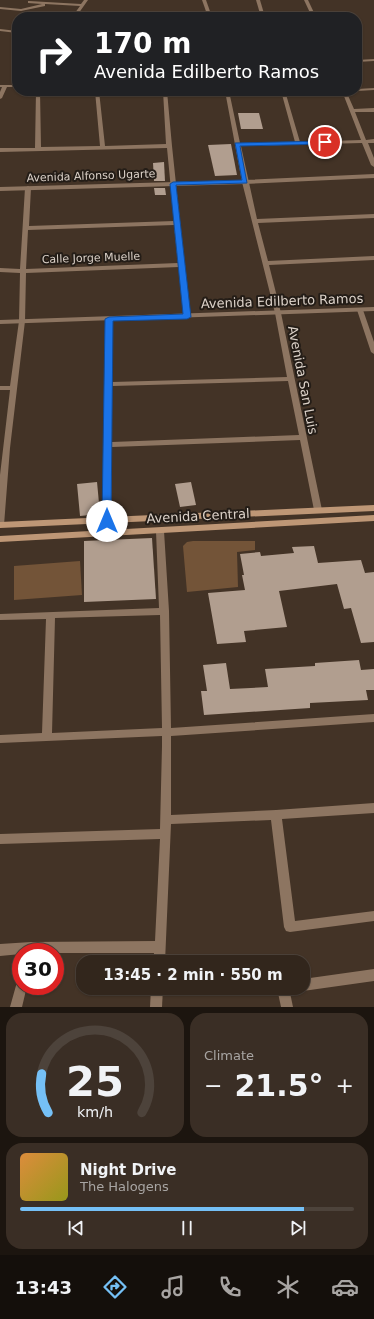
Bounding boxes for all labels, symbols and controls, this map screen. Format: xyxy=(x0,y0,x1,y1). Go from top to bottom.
text: 170 m xyxy=(94,27,191,60)
icon: right xyxy=(28,28,80,80)
text: Avenida Edilberto Ramos xyxy=(94,61,319,82)
pin xyxy=(308,125,342,159)
icon: arrive xyxy=(314,131,336,153)
street label: Avenida Alfonso Ugarte xyxy=(26,167,156,185)
street label: Calle Jorge Muelle xyxy=(42,250,141,266)
street label: Avenida Edilberto Ramos xyxy=(200,291,364,311)
street label: Avenida San Luis xyxy=(285,324,321,436)
position arrow xyxy=(86,500,128,542)
street label: Avenida Central xyxy=(146,506,250,526)
speed limit sign: 30 xyxy=(12,943,64,995)
text: 13:45 · 2 min · 550 m xyxy=(103,966,283,984)
text: Climate xyxy=(204,1048,254,1063)
text: 25 xyxy=(66,1057,124,1106)
text: 21.5° xyxy=(234,1068,324,1103)
text: − xyxy=(204,1073,222,1098)
text: + xyxy=(336,1073,354,1098)
text: km/h xyxy=(77,1104,113,1120)
text: Night Drive xyxy=(80,1161,176,1179)
text: The Halogens xyxy=(80,1179,169,1194)
icon: previous xyxy=(65,1217,87,1239)
icon: pause xyxy=(176,1217,198,1239)
icon: next xyxy=(287,1217,309,1239)
icon: directions xyxy=(101,1273,129,1301)
icon: music xyxy=(159,1273,187,1301)
icon: phone xyxy=(216,1273,244,1301)
icon: climate xyxy=(274,1273,302,1301)
icon: car xyxy=(331,1273,359,1301)
text: 13:43 xyxy=(15,1277,72,1298)

